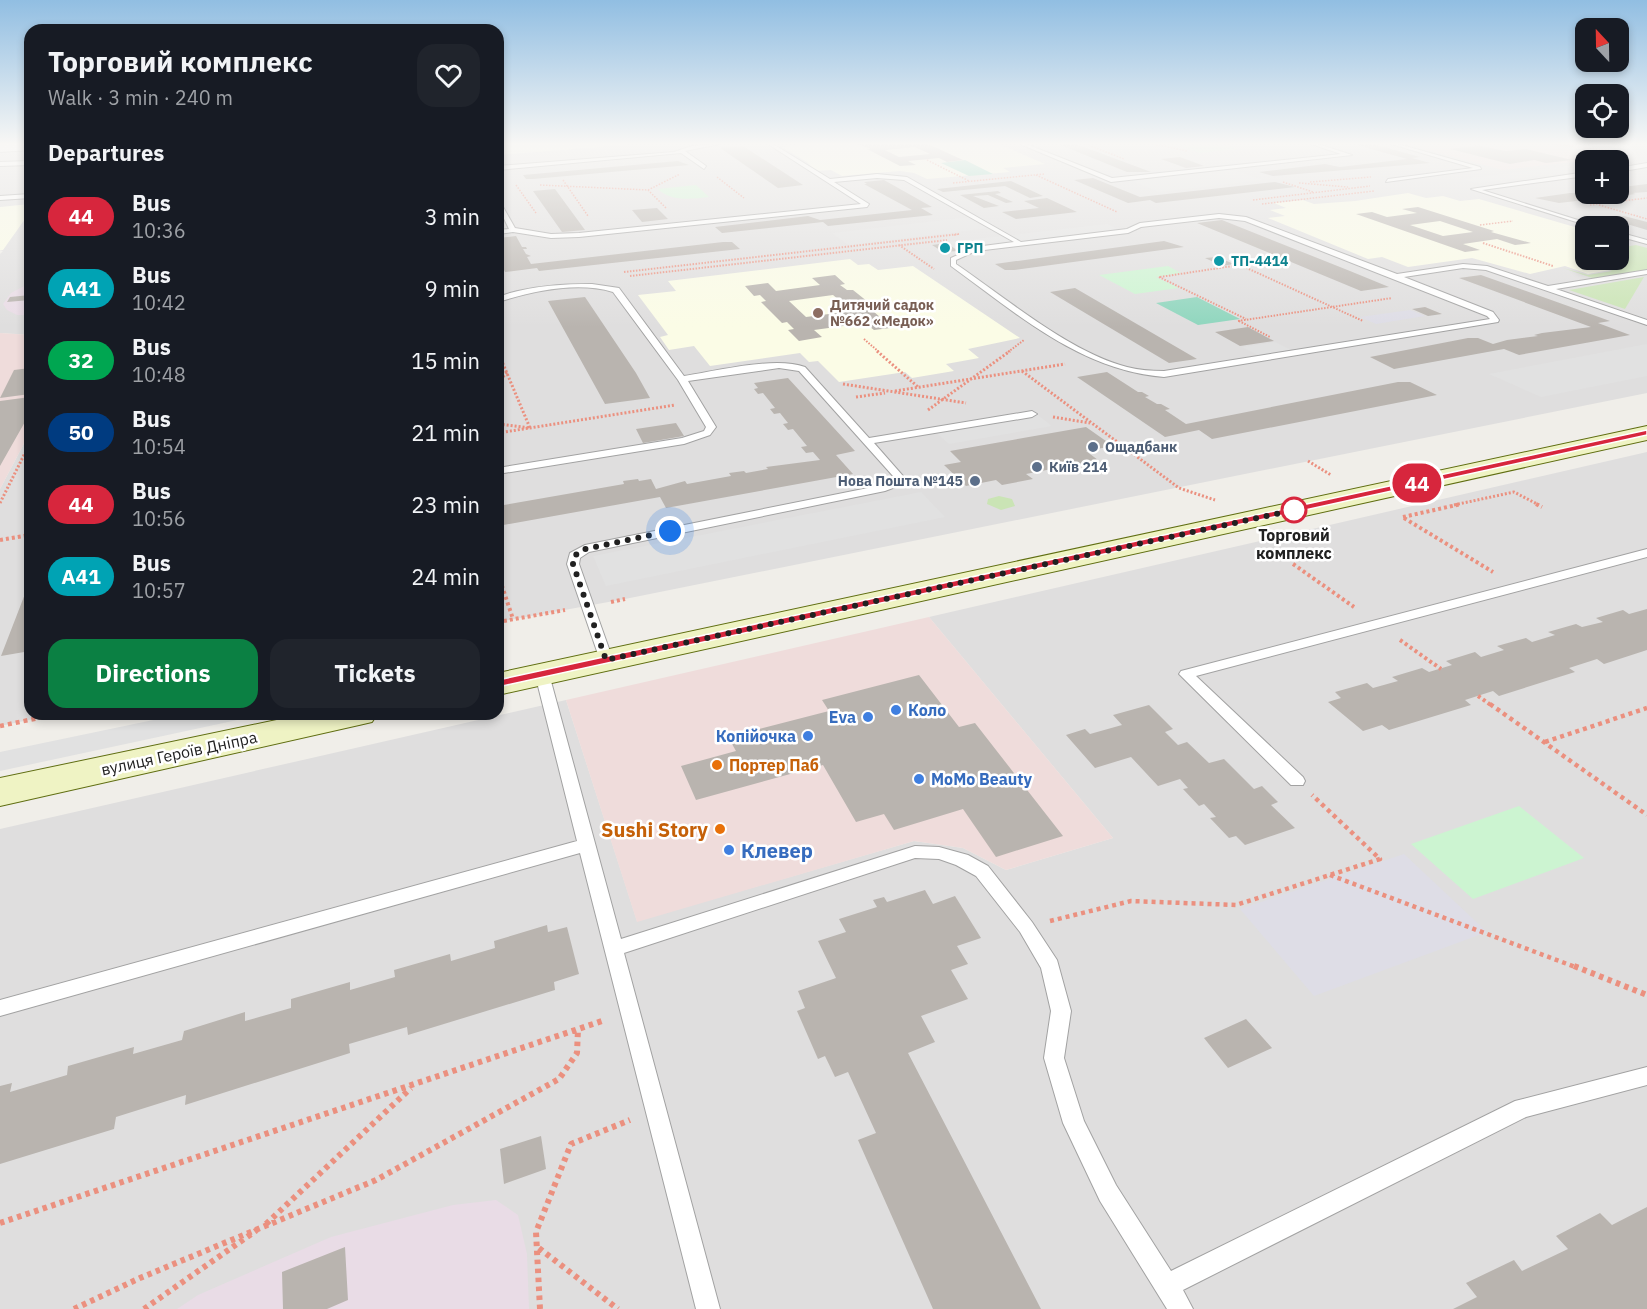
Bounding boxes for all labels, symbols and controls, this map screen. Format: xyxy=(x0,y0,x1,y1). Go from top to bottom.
north arrow xyxy=(1575,18,1629,72)
map controls xyxy=(1575,18,1629,270)
text: Торговий комплекс xyxy=(48,43,313,80)
button: heart xyxy=(417,44,480,107)
text: Walk · 3 min · 240 m xyxy=(48,84,233,111)
button: locate xyxy=(1575,84,1629,138)
text: Departures xyxy=(48,138,164,167)
button: + xyxy=(1575,150,1629,204)
text: Bus xyxy=(132,188,171,217)
text: 44 xyxy=(68,202,94,230)
text: 3 min xyxy=(424,202,480,231)
button: − xyxy=(1575,216,1629,270)
text: 10:36 xyxy=(132,217,186,244)
place label: ГРП xyxy=(957,239,983,257)
marker: ГРП xyxy=(938,241,952,255)
place label: ТП-4414 xyxy=(1231,252,1288,270)
marker: ТП-4414 xyxy=(1212,254,1226,268)
text: Bus xyxy=(132,260,171,289)
text: A41 xyxy=(61,274,101,302)
text: 9 min xyxy=(424,274,480,303)
text: 10:42 xyxy=(132,289,186,316)
place label: Дитячий садок №662 «Медок» xyxy=(830,296,934,330)
marker: Дитячий садок №662 «Медок» xyxy=(811,306,825,320)
text: Bus xyxy=(132,332,171,361)
text: 32 xyxy=(68,346,94,374)
text: 15 min xyxy=(411,346,480,375)
text: 10:48 xyxy=(132,361,186,388)
text: Bus xyxy=(132,404,171,433)
text: 50 xyxy=(68,418,94,446)
text: 21 min xyxy=(411,418,480,447)
text: 10:54 xyxy=(132,433,186,460)
place label: Ощадбанк xyxy=(1105,438,1177,456)
marker: Ощадбанк xyxy=(1086,440,1100,454)
place label: Київ 214 xyxy=(1049,458,1108,476)
marker: Київ 214 xyxy=(1030,460,1044,474)
line badge: 44 xyxy=(1390,464,1444,502)
text: 44 xyxy=(1404,469,1430,497)
place label: Нова Пошта №145 xyxy=(838,472,963,490)
marker: Нова Пошта №145 xyxy=(968,474,982,488)
text: Bus xyxy=(132,476,171,505)
text: 44 xyxy=(68,490,94,518)
text: 23 min xyxy=(411,490,480,519)
marker: Торговий комплекс xyxy=(1281,497,1307,523)
text: 10:56 xyxy=(132,505,186,532)
your location xyxy=(655,516,685,546)
place label: Торговий комплекс xyxy=(1256,525,1332,563)
text: Bus xyxy=(132,548,171,577)
text: A41 xyxy=(61,562,101,590)
text: 24 min xyxy=(411,562,480,591)
text: 10:57 xyxy=(132,577,186,604)
button: Directions xyxy=(48,639,258,708)
button: Tickets xyxy=(270,639,480,708)
place label: Коло xyxy=(908,700,946,720)
marker: Коло xyxy=(889,703,903,717)
place label: Eva xyxy=(829,707,856,727)
marker: Eva xyxy=(861,710,875,724)
place label: Копійочка xyxy=(716,726,796,746)
street label: вулиця Героїв Дніпра xyxy=(99,727,259,779)
marker: Копійочка xyxy=(801,729,815,743)
place label: Портер Паб xyxy=(729,755,819,775)
marker: Портер Паб xyxy=(710,758,724,772)
place label: MoMo Beauty xyxy=(931,769,1032,789)
marker: MoMo Beauty xyxy=(912,772,926,786)
place label: Sushi Story xyxy=(601,816,708,843)
marker: Sushi Story xyxy=(713,822,727,836)
place label: Клевер xyxy=(741,837,813,864)
marker: Клевер xyxy=(722,843,736,857)

